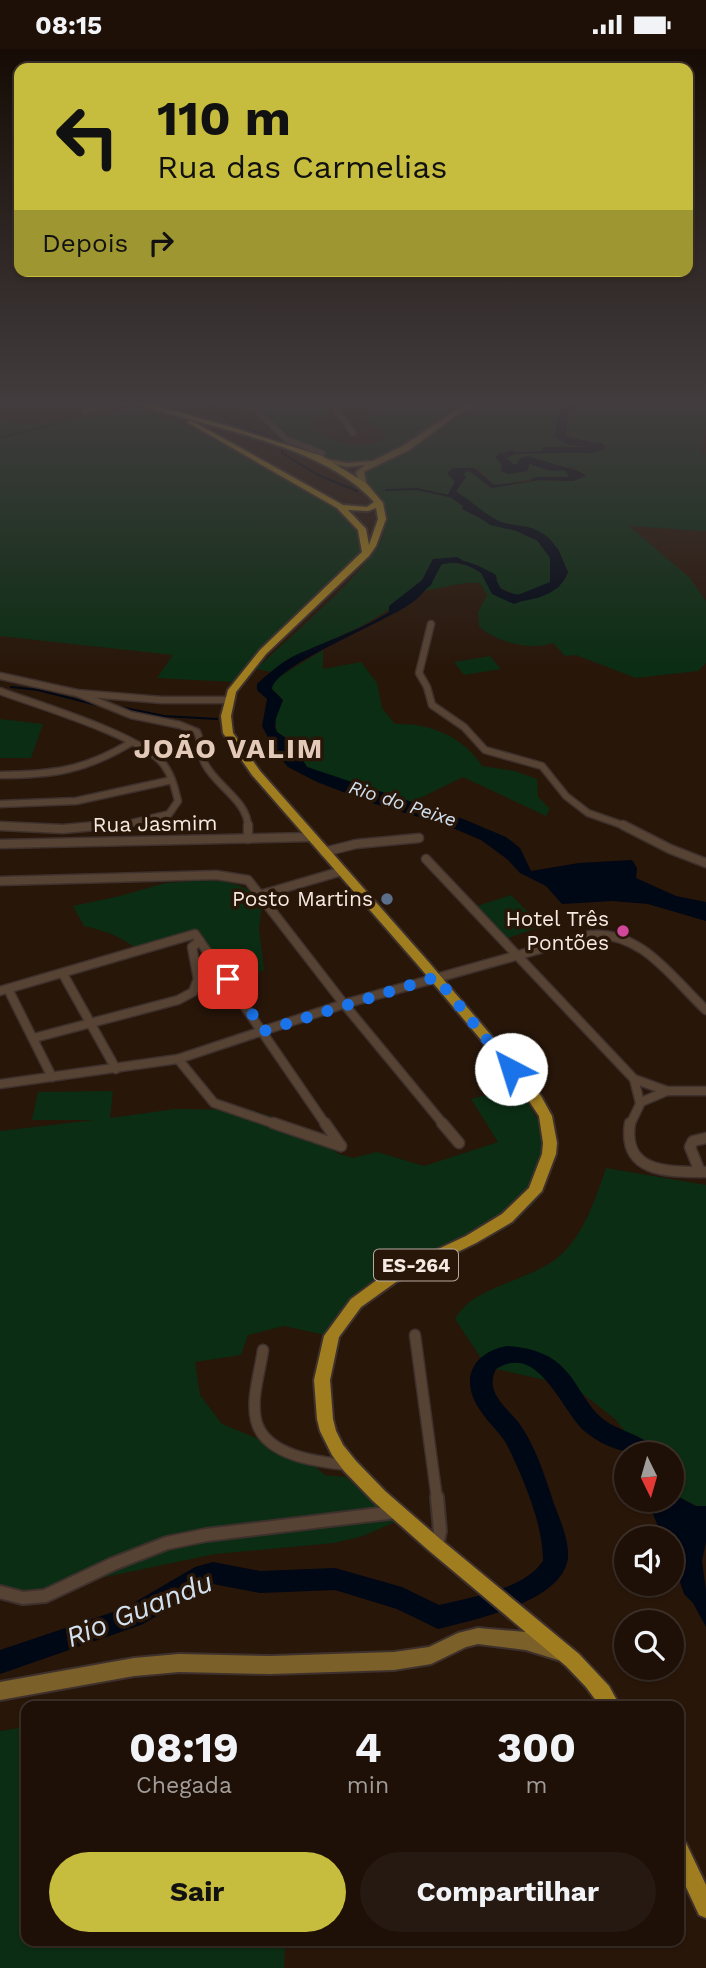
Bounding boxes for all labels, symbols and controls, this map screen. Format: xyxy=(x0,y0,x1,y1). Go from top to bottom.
text: 08:15 xyxy=(35,10,102,40)
text: 110 m xyxy=(157,89,291,147)
icon: left xyxy=(42,91,133,182)
text: Rua das Carmelias xyxy=(157,148,447,186)
icon: right xyxy=(142,224,180,262)
text: Depois xyxy=(42,228,128,258)
district label: JOÃO VALIM xyxy=(134,732,324,765)
water label: Rio do Peixe xyxy=(346,775,459,832)
street label: Rua Jasmim xyxy=(92,810,218,837)
place label: Posto Martins xyxy=(232,886,373,911)
marker: Posto Martins xyxy=(379,891,395,907)
place label: Hotel Três Pontões xyxy=(505,906,609,955)
marker: Hotel Três Pontões xyxy=(615,923,631,939)
pin xyxy=(198,949,258,1009)
icon: arrive xyxy=(209,960,247,998)
position arrow xyxy=(474,1032,548,1106)
road number: ES-264 xyxy=(374,1249,458,1281)
north arrow xyxy=(614,1442,684,1512)
map controls xyxy=(614,1442,684,1680)
button: sound xyxy=(614,1526,684,1596)
water label: Rio Guandu xyxy=(61,1565,217,1654)
button: search xyxy=(614,1610,684,1680)
text: 08:19 xyxy=(129,1723,239,1772)
text: 4 xyxy=(354,1723,382,1772)
text: 300 xyxy=(497,1723,576,1772)
text: Chegada xyxy=(136,1772,232,1799)
text: min xyxy=(347,1772,389,1799)
text: m xyxy=(526,1772,548,1799)
button: Sair xyxy=(49,1852,346,1932)
button: Compartilhar xyxy=(360,1852,656,1932)

